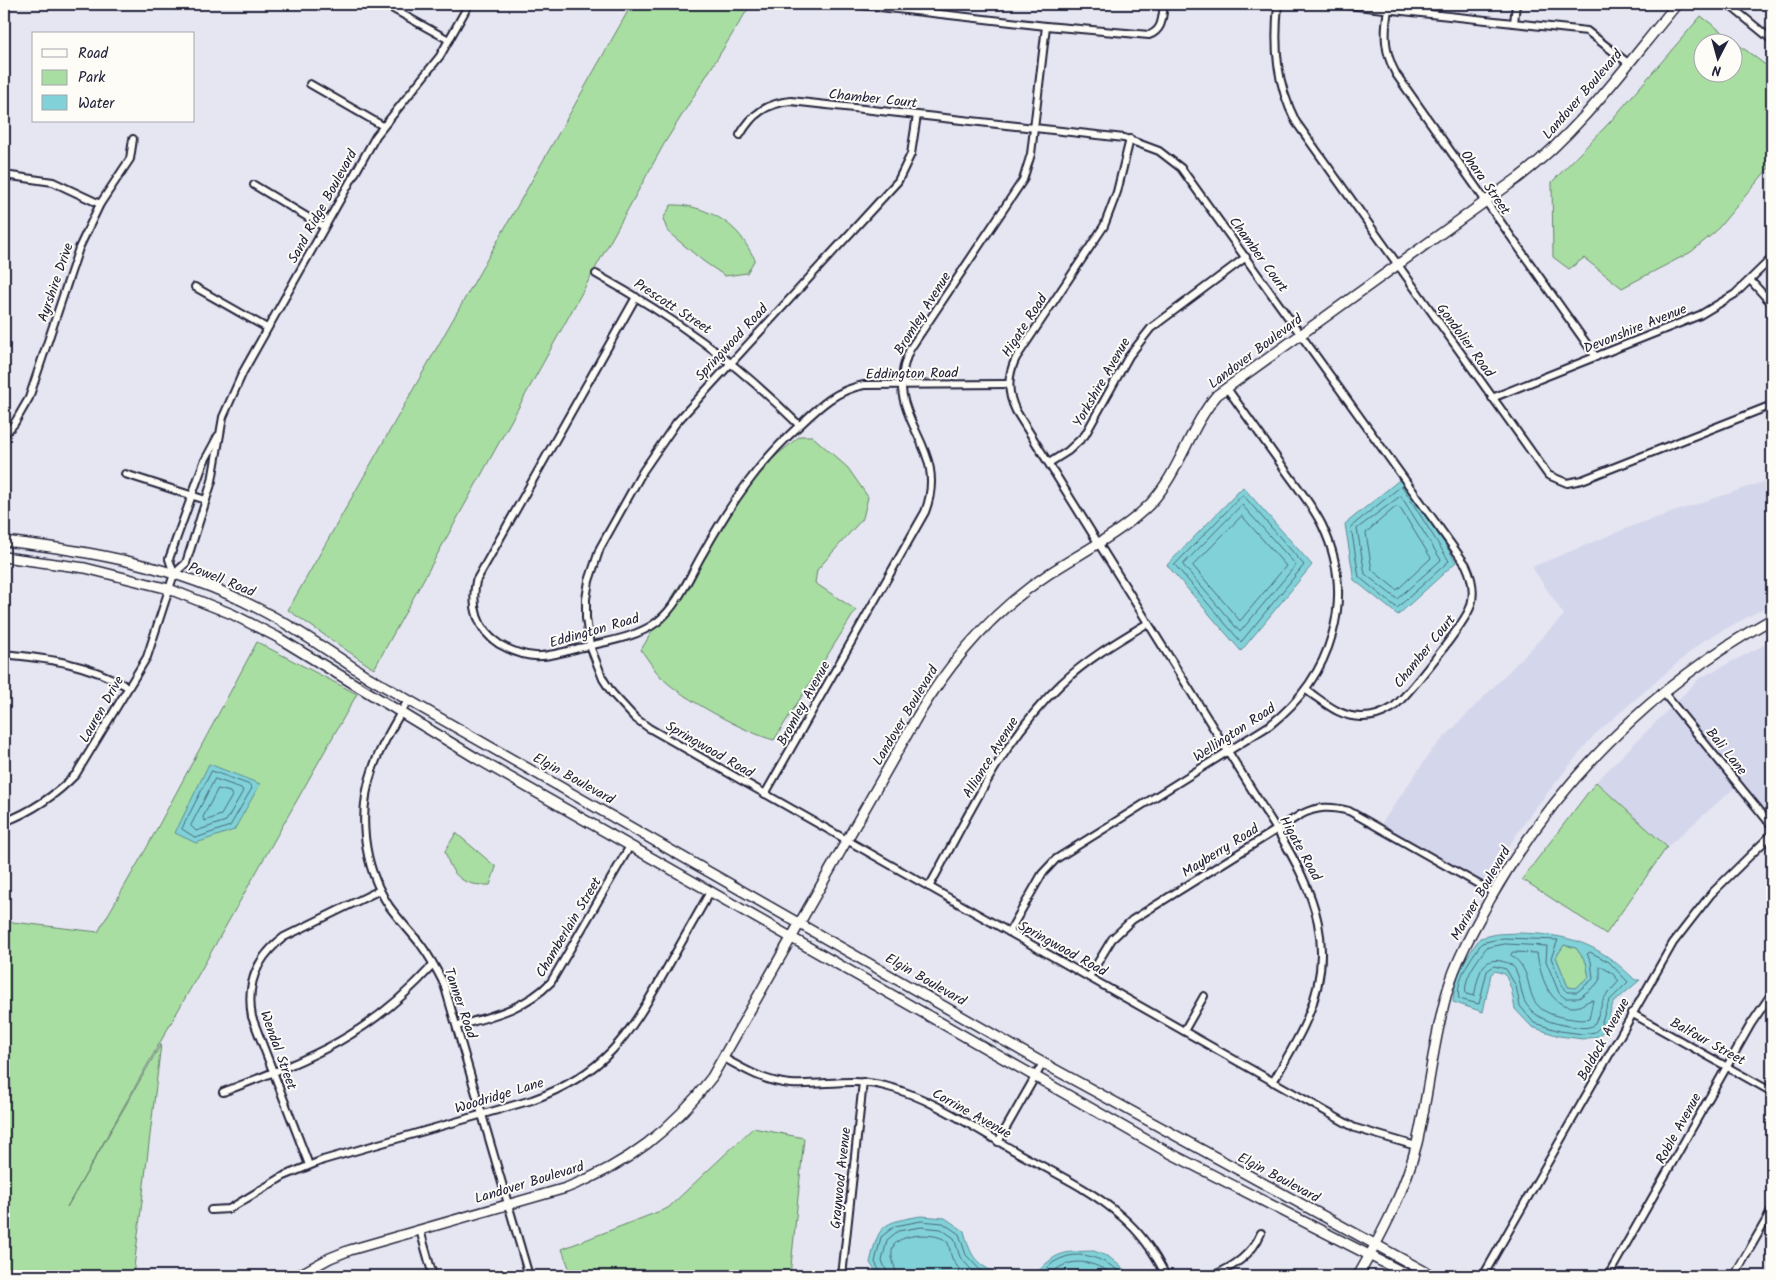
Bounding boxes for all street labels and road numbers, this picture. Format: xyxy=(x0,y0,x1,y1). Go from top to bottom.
street label: Landover Boulevard xyxy=(1537,44,1629,145)
street label: Chamber Court xyxy=(827,83,919,115)
street label: Sand Ridge Boulevard xyxy=(282,145,364,267)
street label: Ohara Street xyxy=(1455,146,1516,220)
street label: Chamber Court xyxy=(1223,212,1294,298)
street label: Ayrshire Drive xyxy=(32,239,80,325)
street label: Bromley Avenue xyxy=(889,267,957,359)
street label: Prescott Street xyxy=(629,273,716,341)
street label: Higate Road xyxy=(996,289,1054,361)
street label: Springwood Road xyxy=(690,298,774,386)
street label: Devonshire Avenue xyxy=(1580,298,1691,360)
street label: Gondolier Road xyxy=(1431,299,1500,383)
street label: Landover Boulevard xyxy=(1204,308,1308,395)
street label: Yorkshire Avenue xyxy=(1067,333,1137,431)
street label: Eddington Road xyxy=(866,362,959,386)
street label: Powell Road xyxy=(185,557,259,604)
street label: Eddington Road xyxy=(547,607,643,654)
street label: Chamber Court xyxy=(1388,610,1462,693)
street label: Bromley Avenue xyxy=(771,656,837,750)
street label: Landover Boulevard xyxy=(867,660,945,770)
street label: Lauren Drive xyxy=(74,671,130,747)
street label: Wellington Road xyxy=(1189,697,1281,768)
street label: Alliance Avenue xyxy=(957,712,1025,802)
street label: Springwood Road xyxy=(661,716,759,785)
street label: Bali Lane xyxy=(1700,723,1753,781)
street label: Elgin Boulevard xyxy=(529,747,619,811)
street label: Higate Road xyxy=(1273,812,1328,886)
street label: Mayberry Road xyxy=(1178,818,1264,883)
street label: Mariner Boulevard xyxy=(1445,841,1517,945)
street label: Chamberlain Street xyxy=(530,873,608,982)
street label: Springwood Road xyxy=(1014,915,1112,983)
street label: Elgin Boulevard xyxy=(881,948,971,1013)
street label: Tanner Road xyxy=(438,965,483,1043)
street label: Baldock Avenue xyxy=(1572,993,1636,1085)
street label: Wendal Street xyxy=(254,1008,303,1094)
street label: Balfour Street xyxy=(1666,1012,1750,1072)
street label: Woodridge Lane xyxy=(452,1072,547,1120)
street label: Corrine Avenue xyxy=(928,1083,1016,1145)
street label: Roble Avenue xyxy=(1650,1088,1708,1168)
street label: Graywood Avenue xyxy=(825,1125,857,1230)
street label: Elgin Boulevard xyxy=(1233,1147,1325,1209)
street label: Landover Boulevard xyxy=(472,1156,588,1210)

